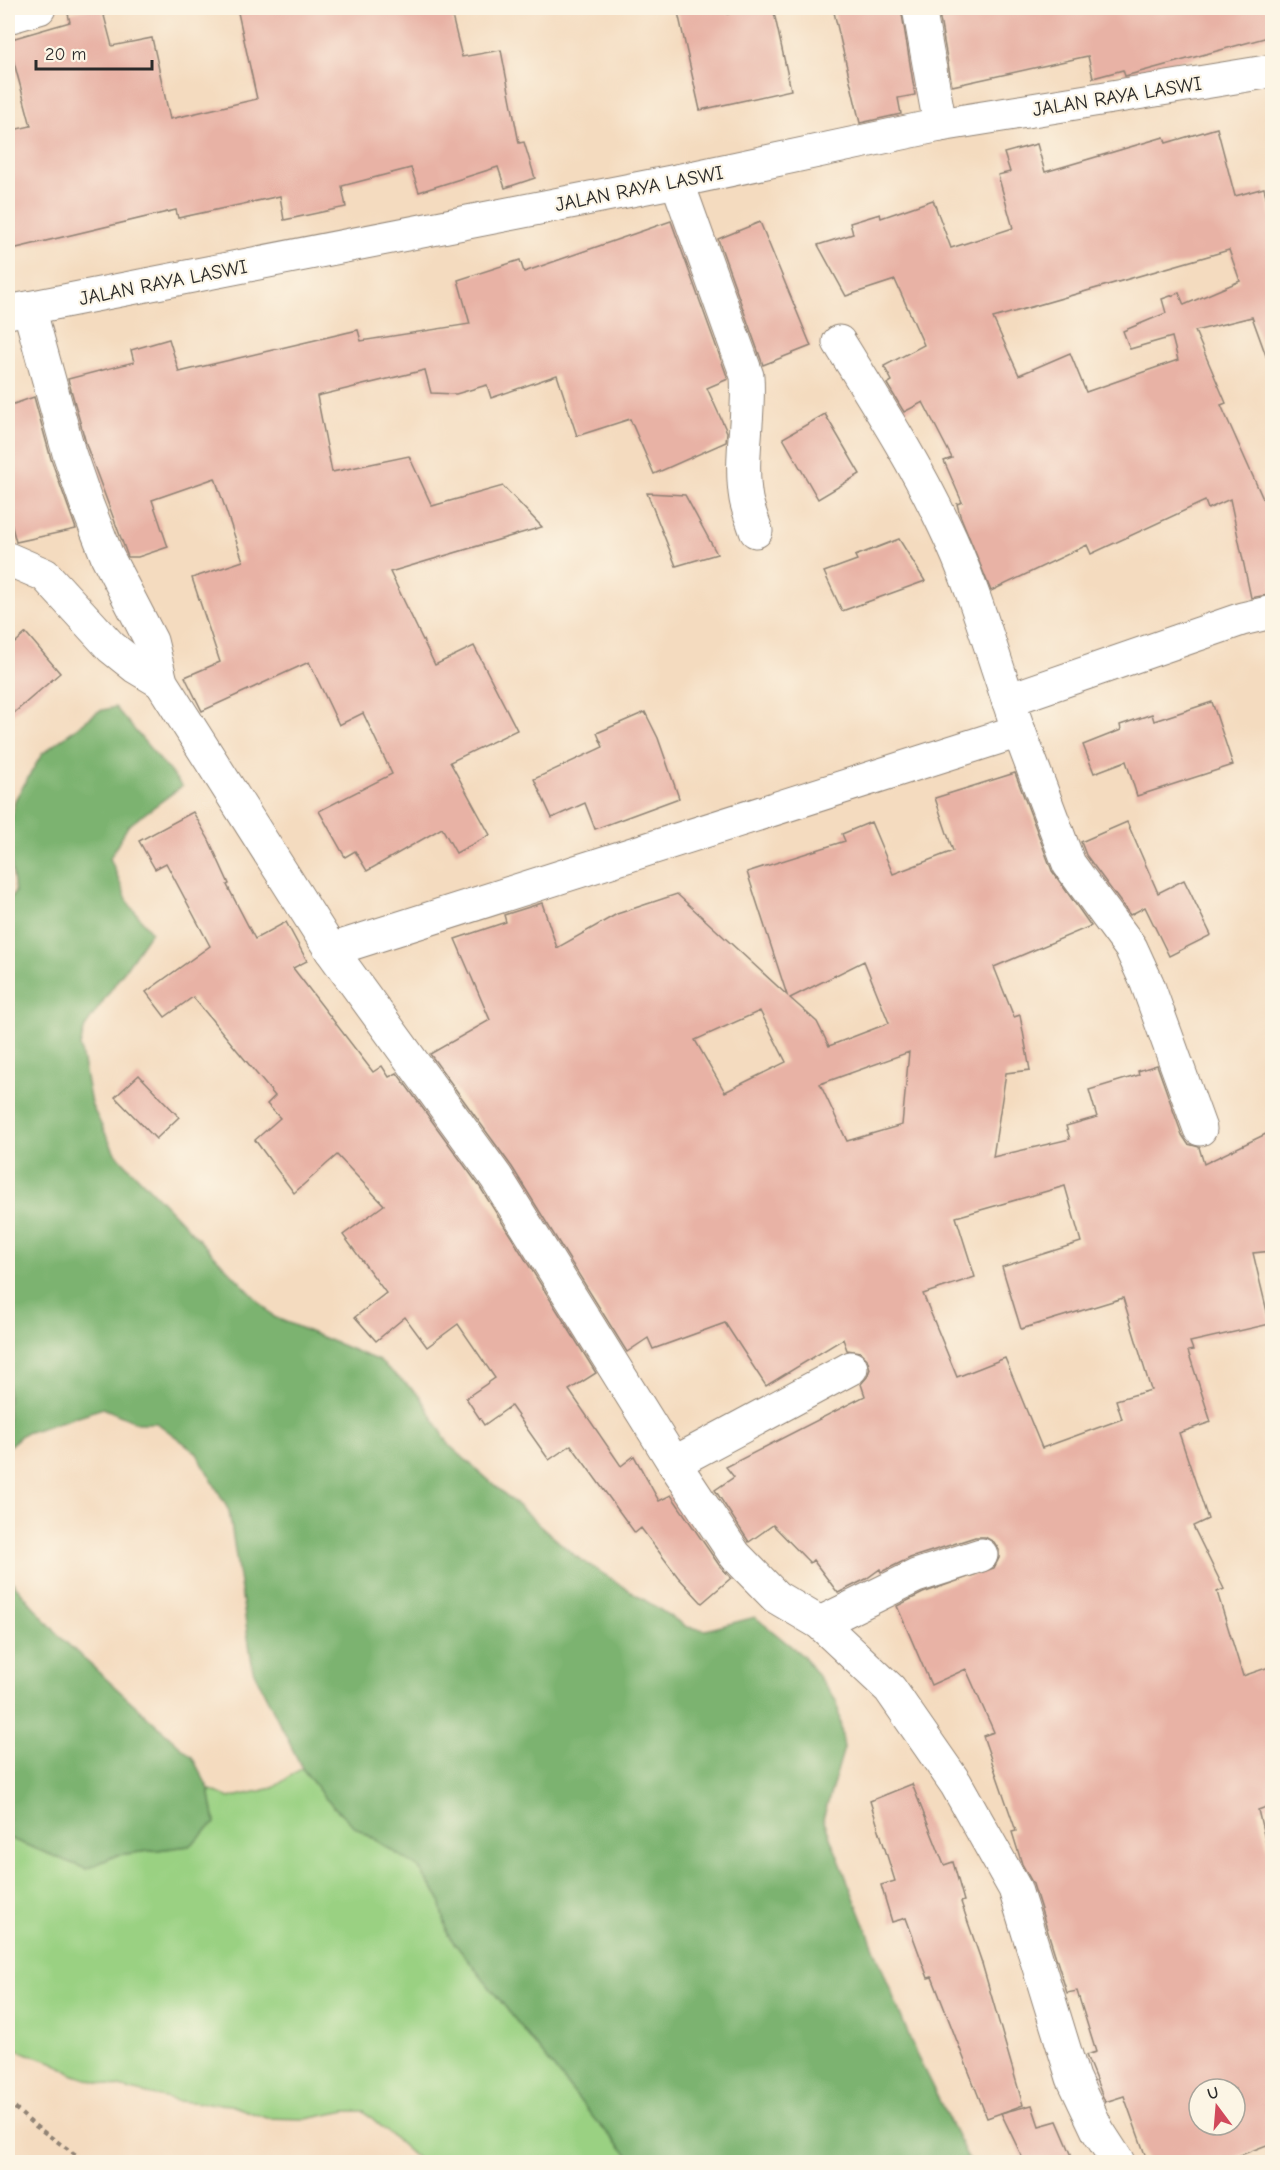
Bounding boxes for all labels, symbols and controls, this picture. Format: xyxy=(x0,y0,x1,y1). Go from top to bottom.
scale bar xyxy=(36,33,152,71)
text: 20 m xyxy=(45,44,86,65)
street label: JALAN RAYA LASWI xyxy=(1031,72,1203,121)
street label: JALAN RAYA LASWI xyxy=(553,161,725,216)
street label: JALAN RAYA LASWI xyxy=(77,255,249,310)
north arrow xyxy=(1187,2077,1247,2137)
text: U xyxy=(1206,2083,1221,2104)

